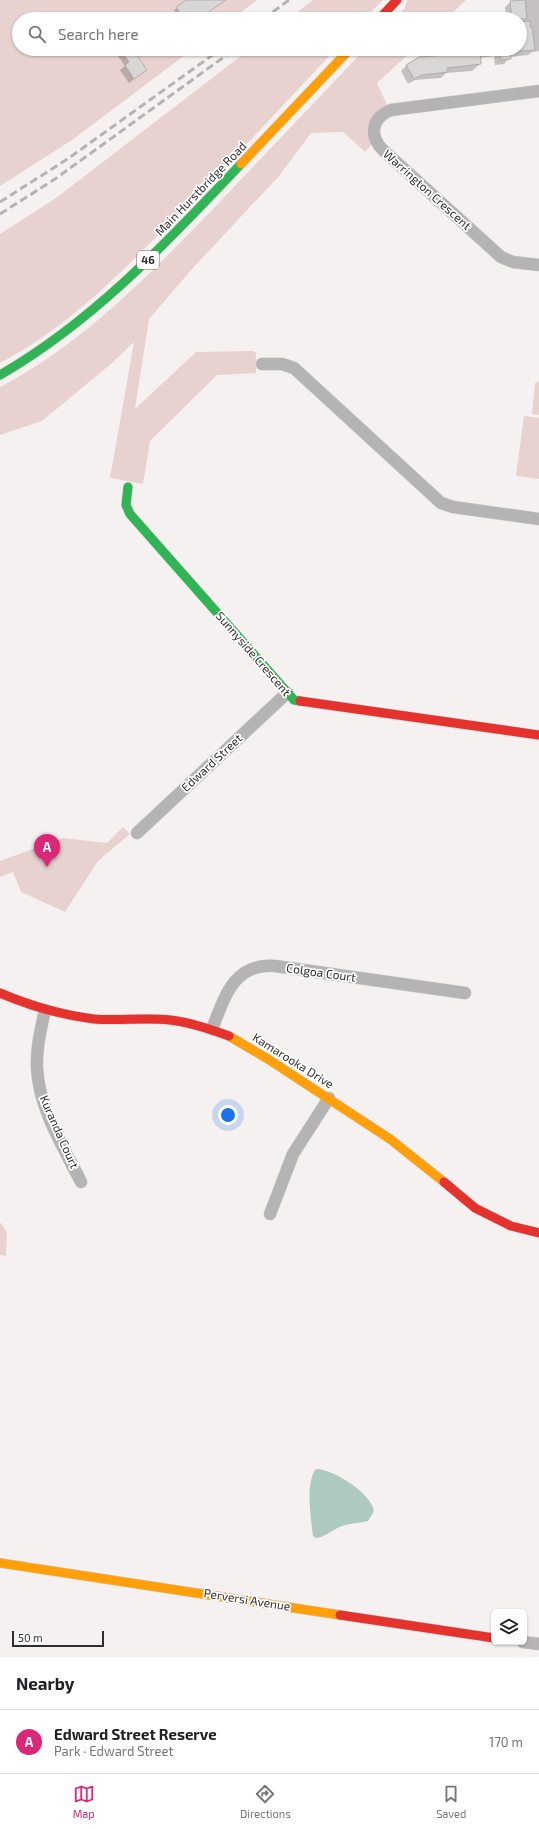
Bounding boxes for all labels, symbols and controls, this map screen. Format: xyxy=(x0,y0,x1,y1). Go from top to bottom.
search box xyxy=(12,12,527,56)
icon: search xyxy=(26,23,48,45)
text: Search here xyxy=(58,25,139,43)
street label: Main Hurstbridge Road xyxy=(152,138,249,238)
street label: Warrington Crescent xyxy=(381,146,475,233)
road number: 46 xyxy=(137,251,159,269)
street label: Sunnyside Crescent xyxy=(213,608,294,699)
street label: Edward Street xyxy=(178,730,245,794)
pin: A xyxy=(34,834,60,867)
street label: Colgoa Court xyxy=(286,960,357,984)
street label: Kamarooka Drive xyxy=(250,1030,337,1091)
street label: Kuranda Court xyxy=(38,1093,82,1171)
your location xyxy=(218,1105,238,1125)
street label: Perversi Avenue xyxy=(203,1585,291,1613)
map controls xyxy=(491,1609,527,1645)
button: layers xyxy=(491,1609,527,1645)
scale bar xyxy=(12,1629,104,1648)
text: 50 m xyxy=(18,1631,43,1644)
text: Nearby xyxy=(16,1673,74,1693)
text: Edward Street Reserve xyxy=(54,1725,217,1743)
text: A xyxy=(25,1734,33,1750)
text: 170 m xyxy=(489,1734,523,1750)
text: Park · Edward Street xyxy=(54,1743,173,1759)
tab: Map xyxy=(73,1783,95,1820)
tab: Directions xyxy=(240,1783,291,1820)
tab: Saved xyxy=(436,1783,466,1820)

